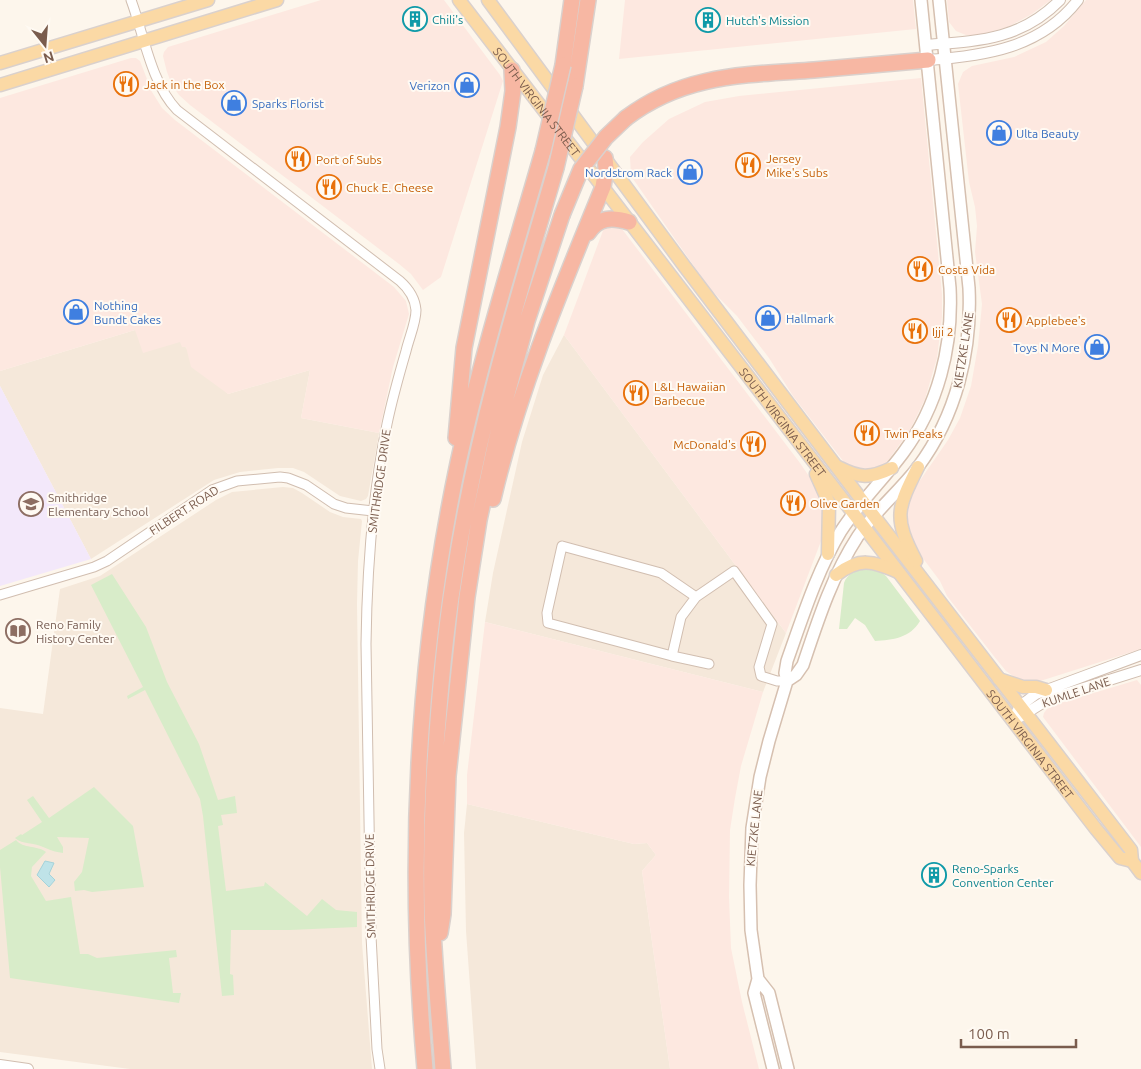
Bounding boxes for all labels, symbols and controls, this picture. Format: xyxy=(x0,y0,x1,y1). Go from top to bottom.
building icon: Chili's xyxy=(402,6,428,32)
building icon: Hutch's Mission xyxy=(695,7,721,33)
place label: Chili's xyxy=(432,13,463,26)
place label: Hutch's Mission xyxy=(726,14,809,27)
north arrow xyxy=(20,20,70,70)
street label: SOUTH VIRGINIA STREET xyxy=(491,45,583,159)
text: N xyxy=(41,48,56,67)
restaurant icon: Jack in the Box xyxy=(113,71,139,97)
shop icon: Verizon xyxy=(454,72,480,98)
place label: Jack in the Box xyxy=(144,78,225,91)
place label: Verizon xyxy=(409,79,450,92)
shop icon: Sparks Florist xyxy=(221,90,247,116)
place label: Sparks Florist xyxy=(252,97,324,110)
shop icon: Ulta Beauty xyxy=(986,120,1012,146)
place label: Ulta Beauty xyxy=(1016,127,1079,140)
restaurant icon: Port of Subs xyxy=(285,146,311,172)
restaurant icon: Jersey Mike's Subs xyxy=(735,152,761,178)
place label: Jersey Mike's Subs xyxy=(766,152,828,179)
place label: Port of Subs xyxy=(316,153,382,166)
shop icon: Nordstrom Rack xyxy=(677,159,703,185)
place label: Nordstrom Rack xyxy=(585,166,672,179)
restaurant icon: Chuck E. Cheese xyxy=(316,174,342,200)
place label: Chuck E. Cheese xyxy=(346,181,433,194)
restaurant icon: Costa Vida xyxy=(907,256,933,282)
place label: Costa Vida xyxy=(938,263,995,276)
shop icon: Nothing Bundt Cakes xyxy=(63,299,89,325)
place label: Nothing Bundt Cakes xyxy=(94,299,161,326)
shop icon: Hallmark xyxy=(755,305,781,331)
restaurant icon: Applebee's xyxy=(996,307,1022,333)
street label: KIETZKE LANE xyxy=(951,311,975,389)
place label: Hallmark xyxy=(786,312,834,325)
place label: Applebee's xyxy=(1026,314,1086,327)
restaurant icon: Ijji 2 xyxy=(902,318,928,344)
place label: Ijji 2 xyxy=(932,325,953,338)
shop icon: Toys N More xyxy=(1084,334,1110,360)
place label: Toys N More xyxy=(1013,341,1080,354)
street label: SOUTH VIRGINIA STREET xyxy=(737,365,829,479)
restaurant icon: L&L Hawaiian Barbecue xyxy=(623,380,649,406)
place label: L&L Hawaiian Barbecue xyxy=(654,380,726,407)
restaurant icon: Twin Peaks xyxy=(854,420,880,446)
place label: Twin Peaks xyxy=(884,427,943,440)
street label: SMITHRIDGE DRIVE xyxy=(365,428,393,534)
restaurant icon: McDonald's xyxy=(740,431,766,457)
place label: McDonald's xyxy=(673,438,736,451)
street label: FILBERT ROAD xyxy=(147,483,221,537)
restaurant icon: Olive Garden xyxy=(780,490,806,516)
school or university icon: Smithridge Elementary School xyxy=(18,491,44,517)
place label: Smithridge Elementary School xyxy=(48,491,148,518)
place label: Olive Garden xyxy=(810,497,880,510)
library icon: Reno Family History Center xyxy=(5,618,31,644)
place label: Reno Family History Center xyxy=(36,618,115,645)
street label: KUMLE LANE xyxy=(1040,674,1112,710)
street label: SOUTH VIRGINIA STREET xyxy=(985,687,1077,801)
street label: KIETZKE LANE xyxy=(744,789,765,867)
street label: SMITHRIDGE DRIVE xyxy=(363,833,377,938)
building icon: Reno-Sparks Convention Center xyxy=(921,862,947,888)
place label: Reno-Sparks Convention Center xyxy=(952,862,1054,889)
scale bar xyxy=(961,1016,1076,1048)
text: 100 m xyxy=(968,1025,1010,1042)

